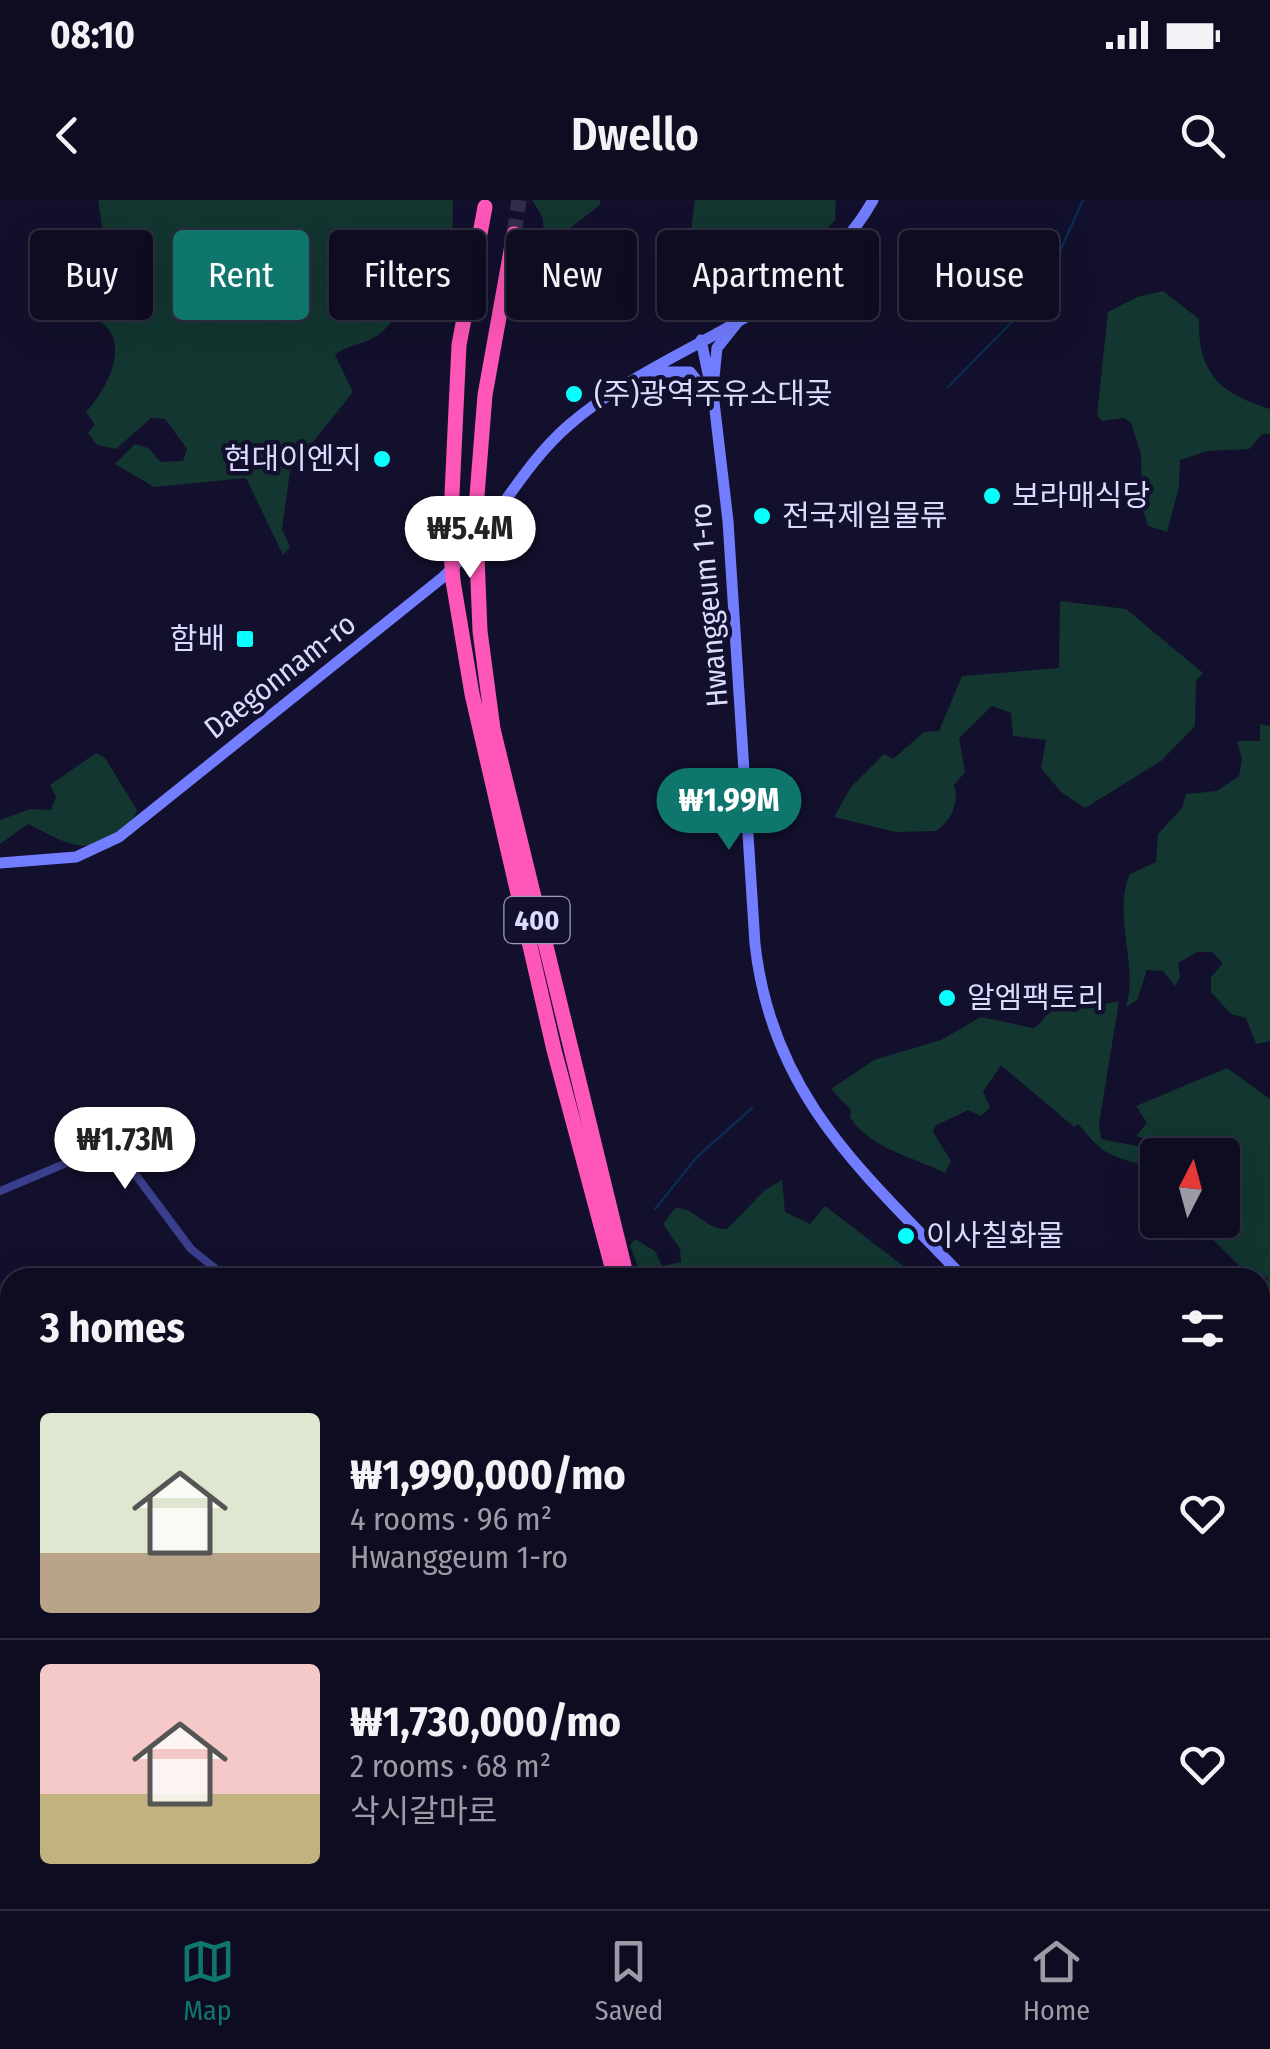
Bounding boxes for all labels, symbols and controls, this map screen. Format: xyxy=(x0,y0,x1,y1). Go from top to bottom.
text: 08:10 xyxy=(50,12,135,58)
icon: back xyxy=(40,108,95,163)
text: Dwello xyxy=(571,108,699,162)
icon: search xyxy=(1175,108,1230,163)
chip: Buy xyxy=(30,230,153,320)
chip: Rent xyxy=(173,230,309,320)
chip: Filters xyxy=(329,230,486,320)
chip: New xyxy=(506,230,637,320)
chip: Apartment xyxy=(657,230,879,320)
chip: House xyxy=(899,230,1059,320)
place label: (주)광역주유소대곶 xyxy=(594,376,833,412)
marker: (주)광역주유소대곶 xyxy=(563,383,585,405)
place label: 현대이엔지 xyxy=(224,441,362,477)
marker: 현대이엔지 xyxy=(371,448,393,470)
place label: 보라매식당 xyxy=(1012,478,1150,514)
marker: 보라매식당 xyxy=(981,485,1003,507)
pin: ₩5.4M xyxy=(400,496,540,581)
place label: 전국제일물류 xyxy=(782,498,948,534)
street label: Hwanggeum 1-ro xyxy=(682,502,736,708)
marker: 전국제일물류 xyxy=(751,505,773,527)
text: ₩5.4M xyxy=(427,509,513,547)
street label: Daegonnam-ro xyxy=(197,606,363,746)
place label: 함배 xyxy=(170,621,225,657)
marker: 함배 xyxy=(234,628,256,650)
pin: ₩1.99M xyxy=(648,768,810,853)
text: ₩1.99M xyxy=(679,781,780,819)
road number: 400 xyxy=(504,897,570,943)
place label: 알엠팩토리 xyxy=(967,980,1105,1016)
marker: 알엠팩토리 xyxy=(936,987,958,1009)
pin: ₩1.73M xyxy=(44,1107,206,1192)
text: ₩1.73M xyxy=(76,1120,174,1158)
north arrow xyxy=(1140,1138,1240,1238)
map controls xyxy=(1140,1138,1240,1238)
place label: 이사칠화물 xyxy=(926,1218,1064,1254)
marker: 이사칠화물 xyxy=(895,1225,917,1247)
icon: filters xyxy=(1175,1301,1230,1356)
text: 3 homes xyxy=(40,1303,185,1353)
text: ₩1,990,000/mo xyxy=(350,1450,626,1500)
icon: home xyxy=(120,1453,240,1573)
icon: heart xyxy=(1175,1486,1230,1541)
text: 4 rooms · 96 m² xyxy=(350,1500,552,1538)
text: Hwanggeum 1-ro xyxy=(350,1538,568,1576)
text: ₩1,730,000/mo xyxy=(350,1697,621,1747)
icon: home xyxy=(120,1704,240,1824)
icon: heart xyxy=(1175,1737,1230,1792)
text: 2 rooms · 68 m² xyxy=(350,1747,551,1785)
text: 삭시갈마로 xyxy=(350,1792,497,1830)
tab: Map xyxy=(180,1934,235,2027)
tab: Saved xyxy=(595,1934,663,2027)
tab: Home xyxy=(1023,1934,1090,2027)

